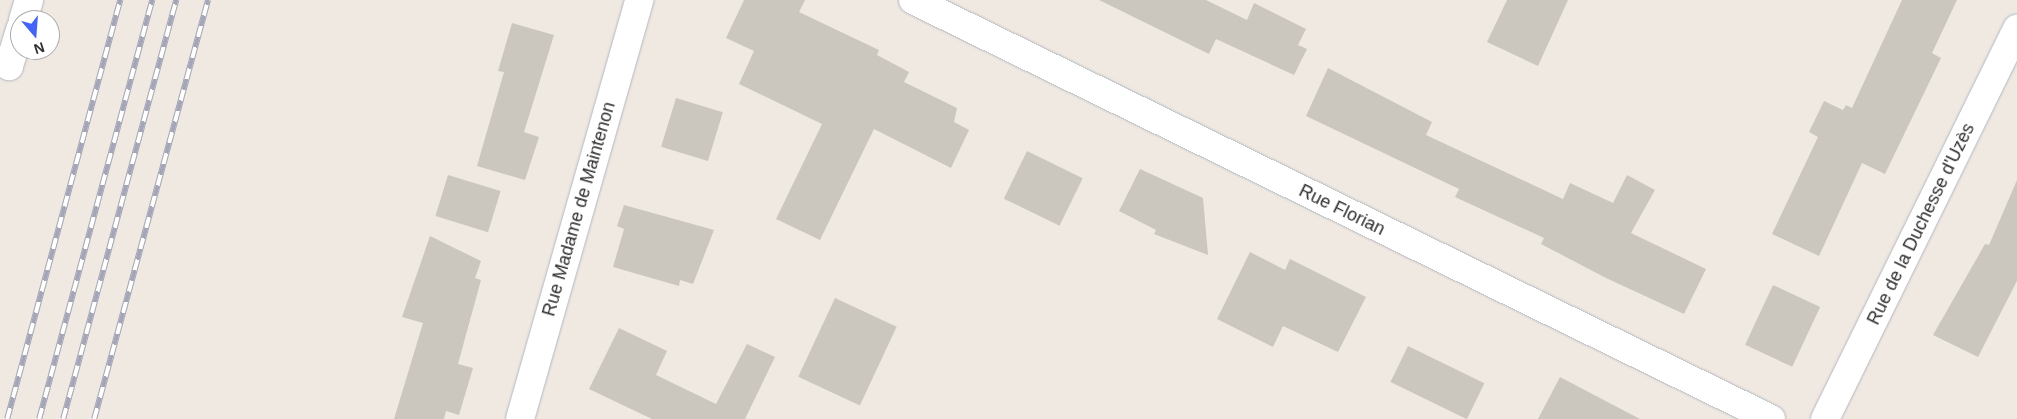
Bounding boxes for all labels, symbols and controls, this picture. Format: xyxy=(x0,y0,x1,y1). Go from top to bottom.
north arrow xyxy=(10,10,60,60)
text: N xyxy=(32,39,47,57)
street label: Rue Madame de Maintenon xyxy=(538,99,620,319)
street label: Rue de la Duchesse d'Uzès xyxy=(1863,120,1979,328)
street label: Rue Florian xyxy=(1295,180,1389,240)

